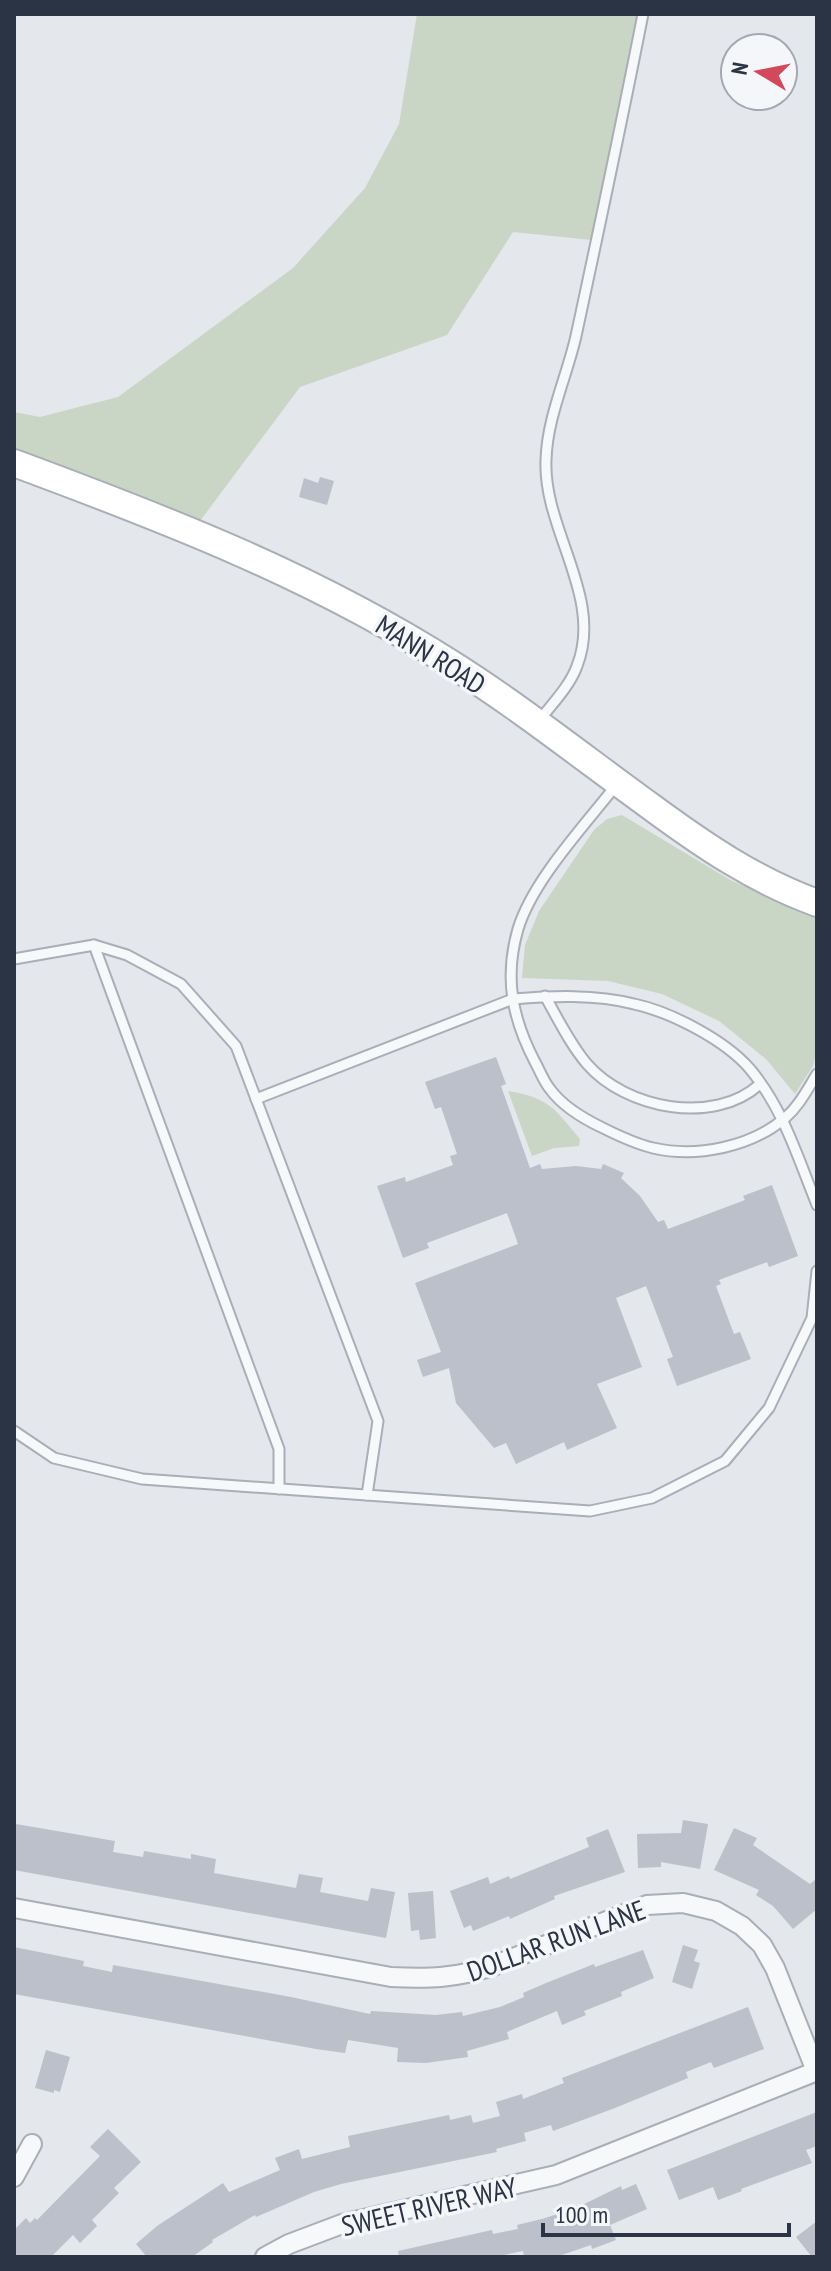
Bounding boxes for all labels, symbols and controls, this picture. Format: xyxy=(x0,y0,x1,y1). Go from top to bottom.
north arrow xyxy=(719,32,799,112)
text: N xyxy=(724,60,754,77)
street label: MANN ROAD xyxy=(369,606,493,702)
street label: DOLLAR RUN LANE xyxy=(462,1891,650,1989)
street label: SWEET RIVER WAY xyxy=(338,2168,520,2244)
scale bar xyxy=(543,2187,789,2237)
text: 100 m xyxy=(555,2199,608,2230)

